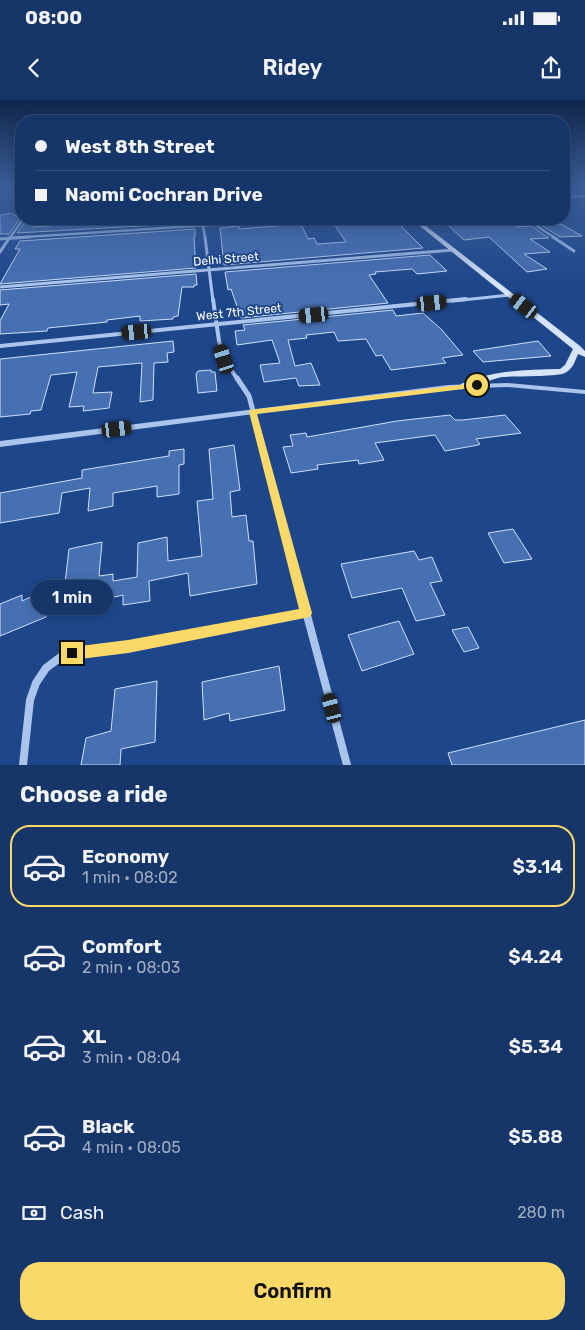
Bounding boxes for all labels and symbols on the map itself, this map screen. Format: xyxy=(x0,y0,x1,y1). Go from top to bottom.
street label: Delhi Street xyxy=(193,249,260,269)
car xyxy=(507,291,540,321)
car xyxy=(416,294,447,312)
street label: West 7th Street xyxy=(196,301,283,323)
car xyxy=(298,306,329,324)
car xyxy=(121,323,152,341)
car xyxy=(212,342,235,376)
route start xyxy=(466,374,488,396)
car xyxy=(101,420,132,438)
callout: 1 min xyxy=(31,580,113,616)
route end xyxy=(61,642,83,664)
car xyxy=(320,692,343,724)

